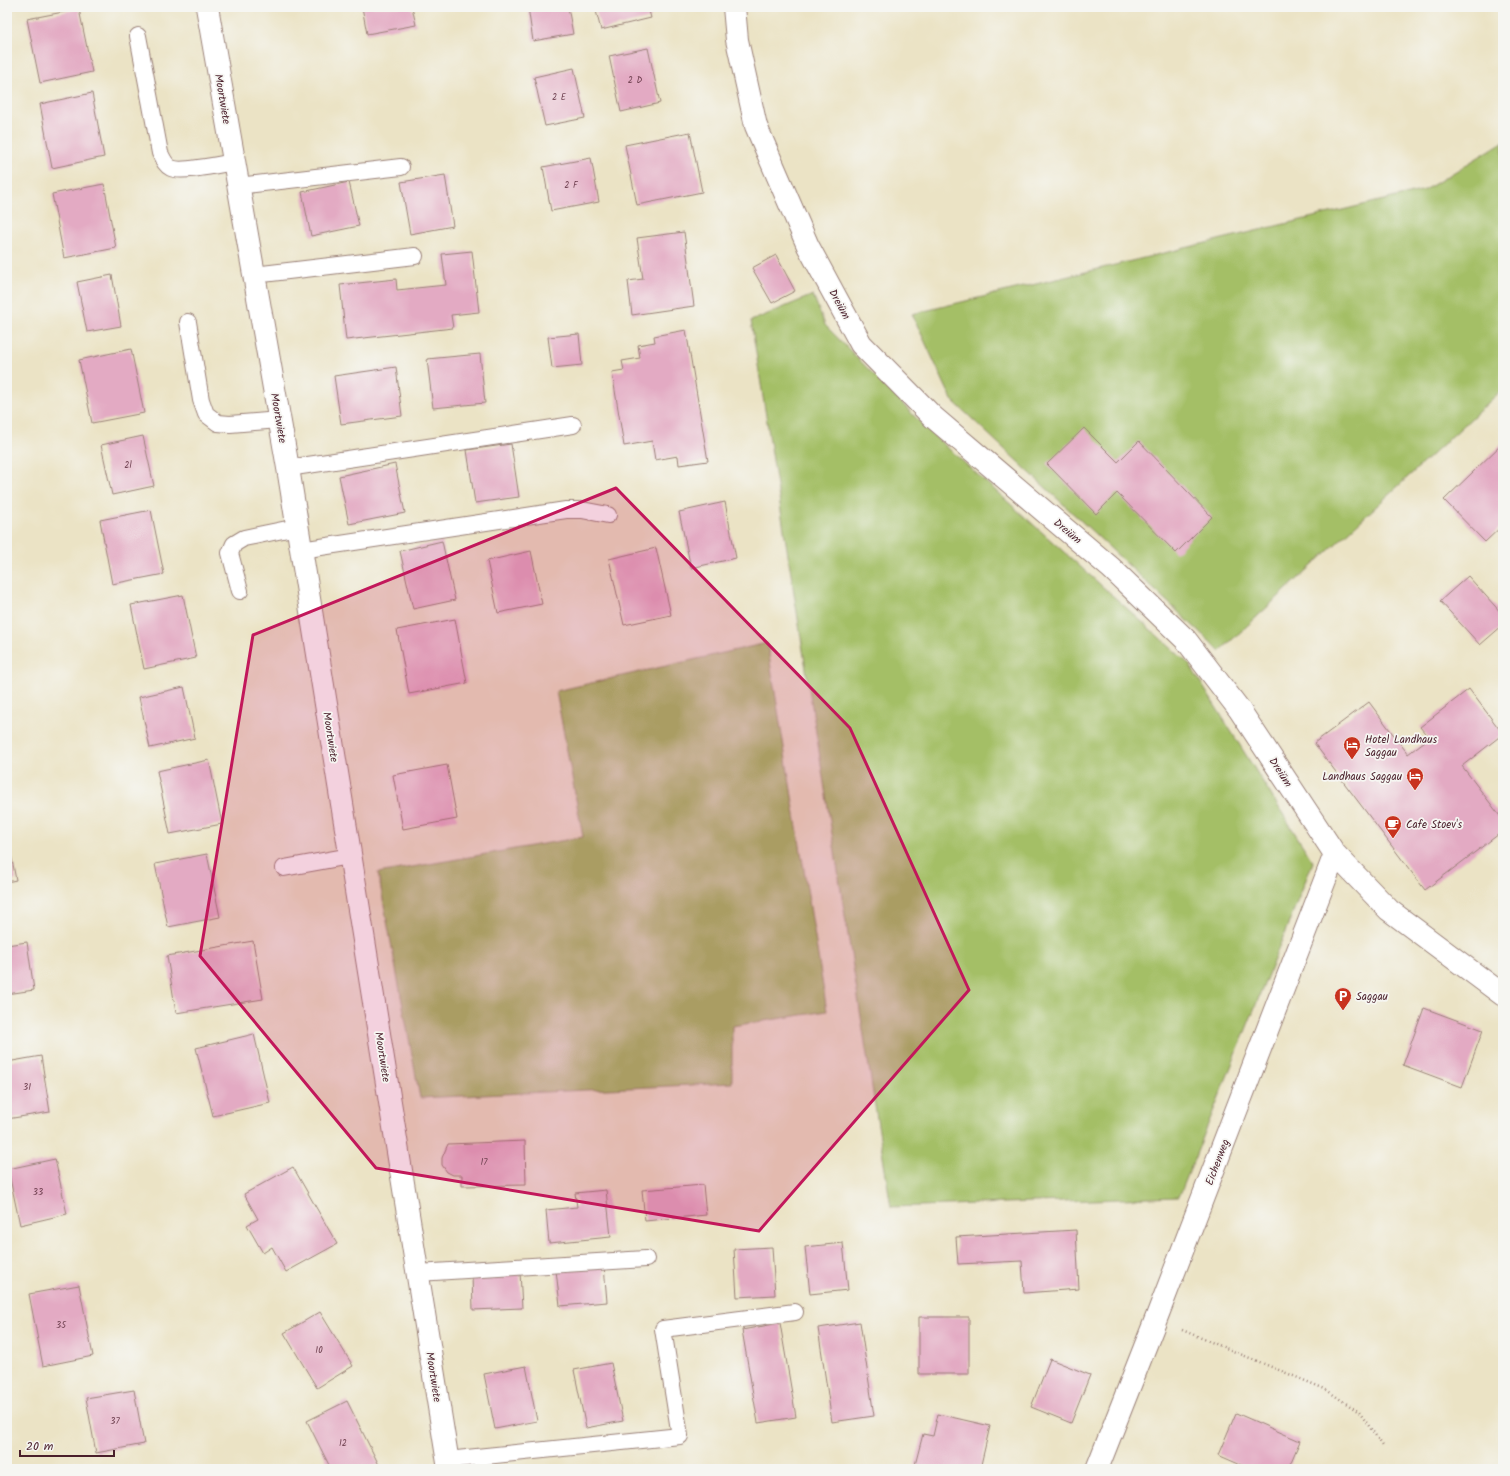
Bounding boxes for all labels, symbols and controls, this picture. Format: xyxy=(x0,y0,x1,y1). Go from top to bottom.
street label: Moortwiete xyxy=(209,73,235,126)
house number: 2 D xyxy=(628,73,643,88)
house number: 2 E xyxy=(552,90,567,105)
house number: 2 F xyxy=(564,178,579,193)
street label: Dreiüm xyxy=(823,286,855,323)
street label: Moortwiete xyxy=(265,392,291,445)
house number: 2l xyxy=(124,458,133,473)
street label: Dreiüm xyxy=(1049,514,1086,549)
street label: Moortwiete xyxy=(317,711,343,764)
place label: Hotel Landhaus Saggau xyxy=(1365,731,1438,762)
hotel icon: Hotel Landhaus Saggau xyxy=(1342,735,1362,760)
street label: Dreiüm xyxy=(1264,754,1297,791)
hotel icon: Landhaus Saggau xyxy=(1405,766,1425,791)
place label: Landhaus Saggau xyxy=(1322,768,1403,786)
cafe icon: Cafe Stoev's xyxy=(1383,814,1403,839)
place label: Cafe Stoev's xyxy=(1406,816,1463,834)
parking icon: Saggau xyxy=(1333,986,1353,1011)
place label: Saggau xyxy=(1356,988,1389,1006)
street label: Moortwiete xyxy=(369,1031,395,1084)
house number: 31 xyxy=(23,1080,31,1095)
street label: Eichenweg xyxy=(1201,1137,1235,1188)
house number: 17 xyxy=(481,1155,488,1170)
house number: 33 xyxy=(33,1185,43,1200)
house number: 35 xyxy=(56,1318,67,1333)
house number: 10 xyxy=(315,1343,323,1358)
street label: Moortwiete xyxy=(420,1351,446,1404)
house number: 37 xyxy=(110,1414,120,1429)
scale bar xyxy=(20,1432,114,1458)
house number: 12 xyxy=(339,1436,347,1451)
text: 20 m xyxy=(26,1437,54,1456)

